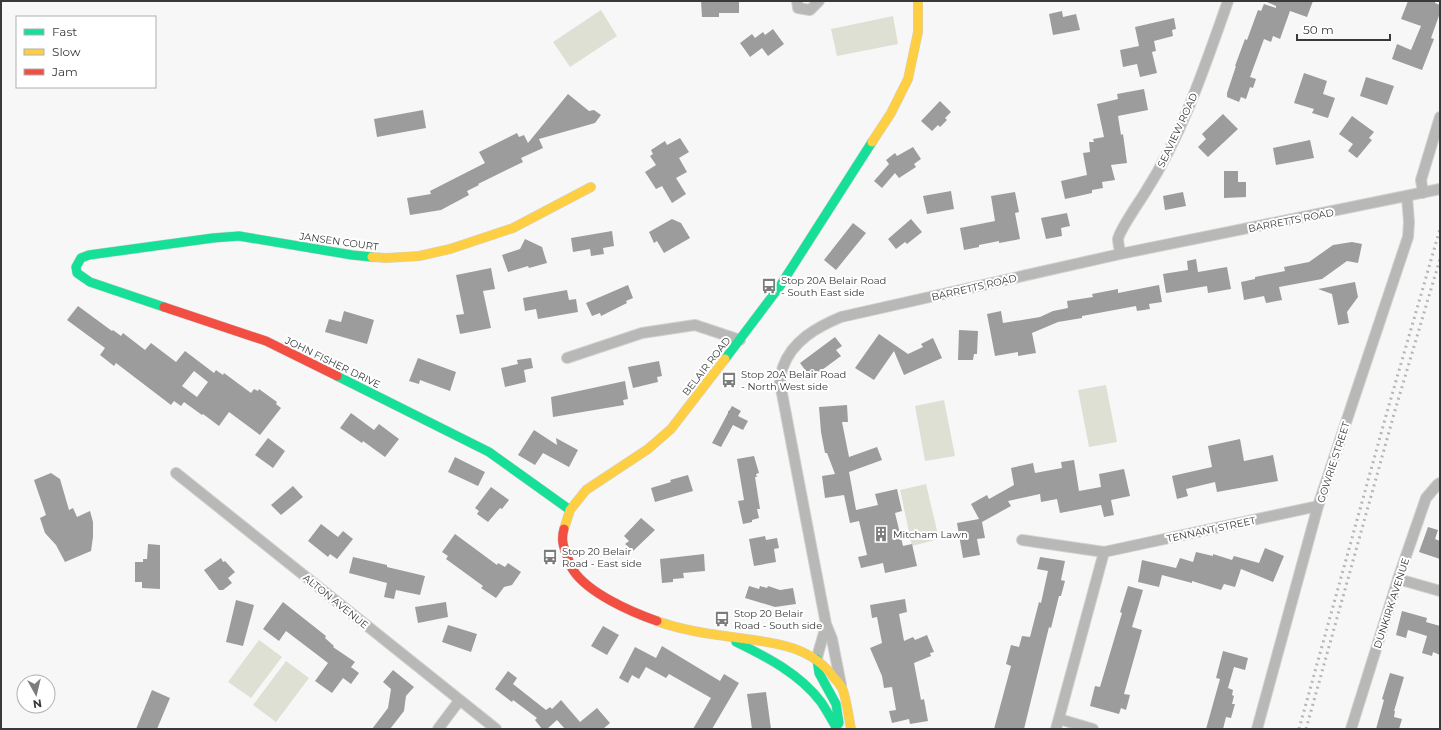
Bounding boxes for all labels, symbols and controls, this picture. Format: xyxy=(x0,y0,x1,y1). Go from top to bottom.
legend xyxy=(16,16,156,88)
scale bar xyxy=(1297,16,1390,42)
text: 50 m xyxy=(1303,22,1334,37)
text: Fast xyxy=(52,24,77,39)
text: Slow xyxy=(52,44,81,59)
text: Jam xyxy=(51,64,78,79)
street label: SEAVIEW ROAD xyxy=(1154,91,1200,170)
street label: BARRETTS ROAD xyxy=(1247,206,1335,235)
street label: JANSEN COURT xyxy=(298,229,380,254)
street label: BARRETTS ROAD xyxy=(930,271,1018,304)
place label: Stop 20A Belair Road - South East side xyxy=(781,274,886,299)
bus stop icon: Stop 20A Belair Road - South East side xyxy=(760,277,778,295)
street label: JOHN FISHER DRIVE xyxy=(282,333,383,391)
street label: BELAIR ROAD xyxy=(679,334,733,398)
place label: Stop 20A Belair Road - North West side xyxy=(741,368,846,393)
bus stop icon: Stop 20A Belair Road - North West side xyxy=(720,371,738,389)
street label: GOWRIE STREET xyxy=(1314,420,1353,504)
street label: TENNANT STREET xyxy=(1165,514,1257,545)
building icon: Mitcham Lawn xyxy=(872,525,890,543)
place label: Mitcham Lawn xyxy=(893,528,968,541)
place label: Stop 20 Belair Road - East side xyxy=(562,545,642,570)
bus stop icon: Stop 20 Belair Road - East side xyxy=(541,548,559,566)
street label: DUNKIRK AVENUE xyxy=(1371,556,1412,650)
street label: ALTON AVENUE xyxy=(300,571,371,632)
place label: Stop 20 Belair Road - South side xyxy=(734,607,822,632)
bus stop icon: Stop 20 Belair Road - South side xyxy=(713,610,731,628)
north arrow xyxy=(16,674,56,714)
text: N xyxy=(32,696,43,711)

